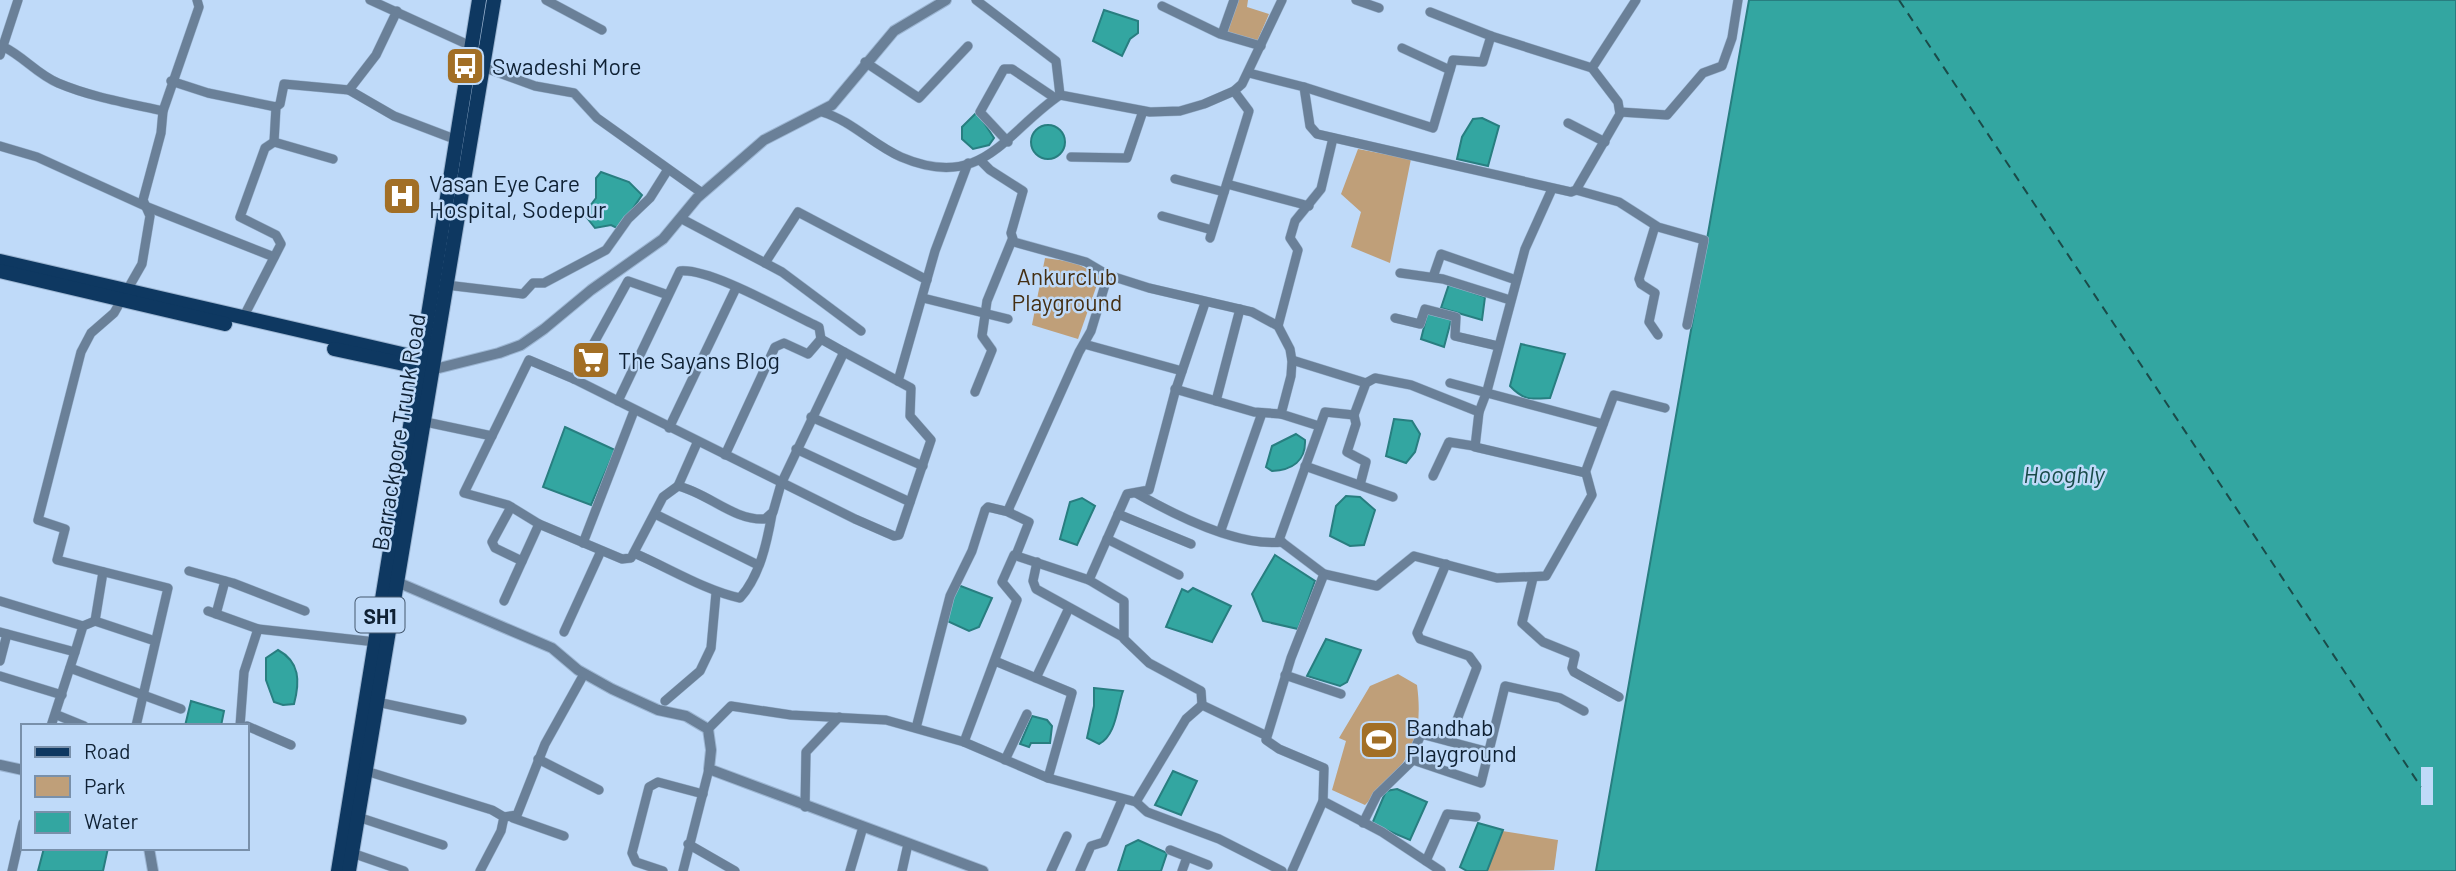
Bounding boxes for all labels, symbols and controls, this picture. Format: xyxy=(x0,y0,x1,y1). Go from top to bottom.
bus stop icon: Swadeshi More xyxy=(444,45,486,87)
place label: Swadeshi More xyxy=(492,52,642,80)
place label: Vasan Eye Care Hospital, Sodepur xyxy=(429,169,607,223)
hospital icon: Vasan Eye Care Hospital, Sodepur xyxy=(381,175,423,217)
park label: Ankurclub Playground xyxy=(1012,262,1122,316)
street label: Barrackpore Trunk Road xyxy=(365,311,431,553)
supermarket icon: The Sayans Blog xyxy=(570,339,612,381)
place label: The Sayans Blog xyxy=(618,346,780,374)
water label: Hooghly xyxy=(2023,459,2106,488)
road number: SH1 xyxy=(356,598,404,632)
place label: Bandhab Playground xyxy=(1406,713,1517,767)
sports icon: Bandhab Playground xyxy=(1358,719,1400,761)
legend xyxy=(21,724,248,850)
text: Road xyxy=(84,738,130,763)
text: Park xyxy=(84,773,125,798)
text: Water xyxy=(84,808,139,833)

